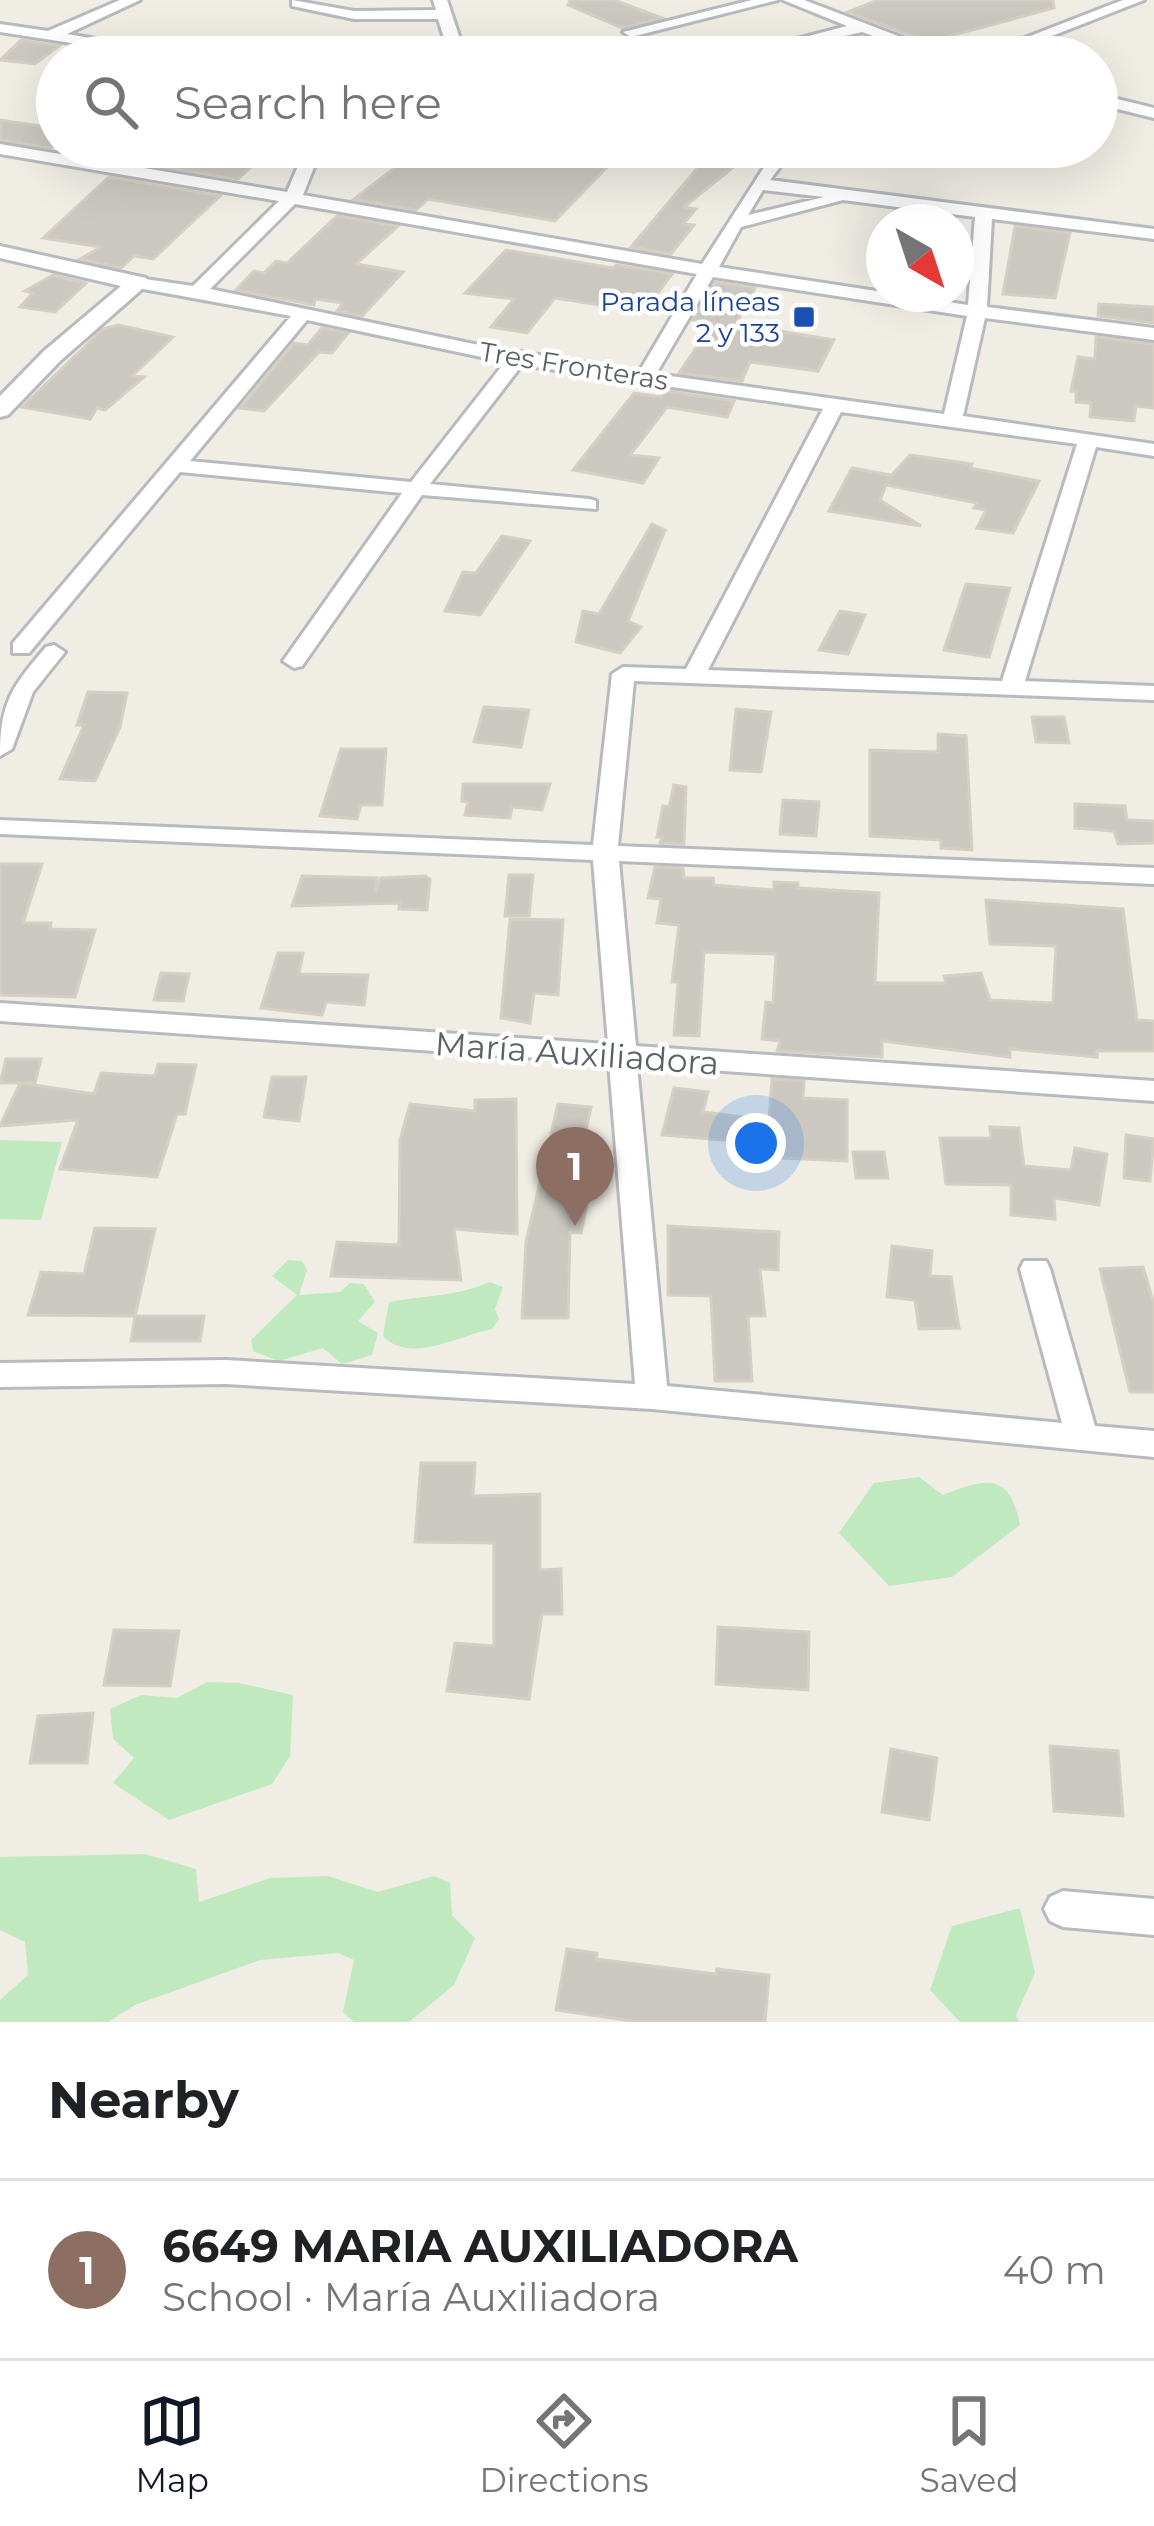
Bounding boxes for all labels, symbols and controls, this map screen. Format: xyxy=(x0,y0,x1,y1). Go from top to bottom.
search box xyxy=(36,36,1118,168)
icon: search xyxy=(78,69,144,135)
text: Search here xyxy=(174,75,442,130)
north arrow xyxy=(866,204,974,312)
place label: Parada líneas 2 y 133 xyxy=(600,285,780,349)
marker: Parada líneas 2 y 133 xyxy=(791,304,817,330)
street label: Tres Fronteras xyxy=(477,335,671,397)
street label: María Auxiliadora xyxy=(434,1023,720,1083)
your location xyxy=(726,1113,786,1173)
pin: 1 xyxy=(536,1127,614,1226)
text: Nearby xyxy=(48,2069,239,2131)
text: 6649 MARIA AUXILIADORA xyxy=(162,2218,798,2273)
text: 1 xyxy=(79,2246,95,2294)
text: 40 m xyxy=(1003,2246,1106,2294)
text: School · María Auxiliadora xyxy=(162,2273,660,2321)
tab: Map xyxy=(135,2388,209,2500)
tab: Directions xyxy=(480,2388,649,2500)
tab: Saved xyxy=(919,2388,1019,2500)

